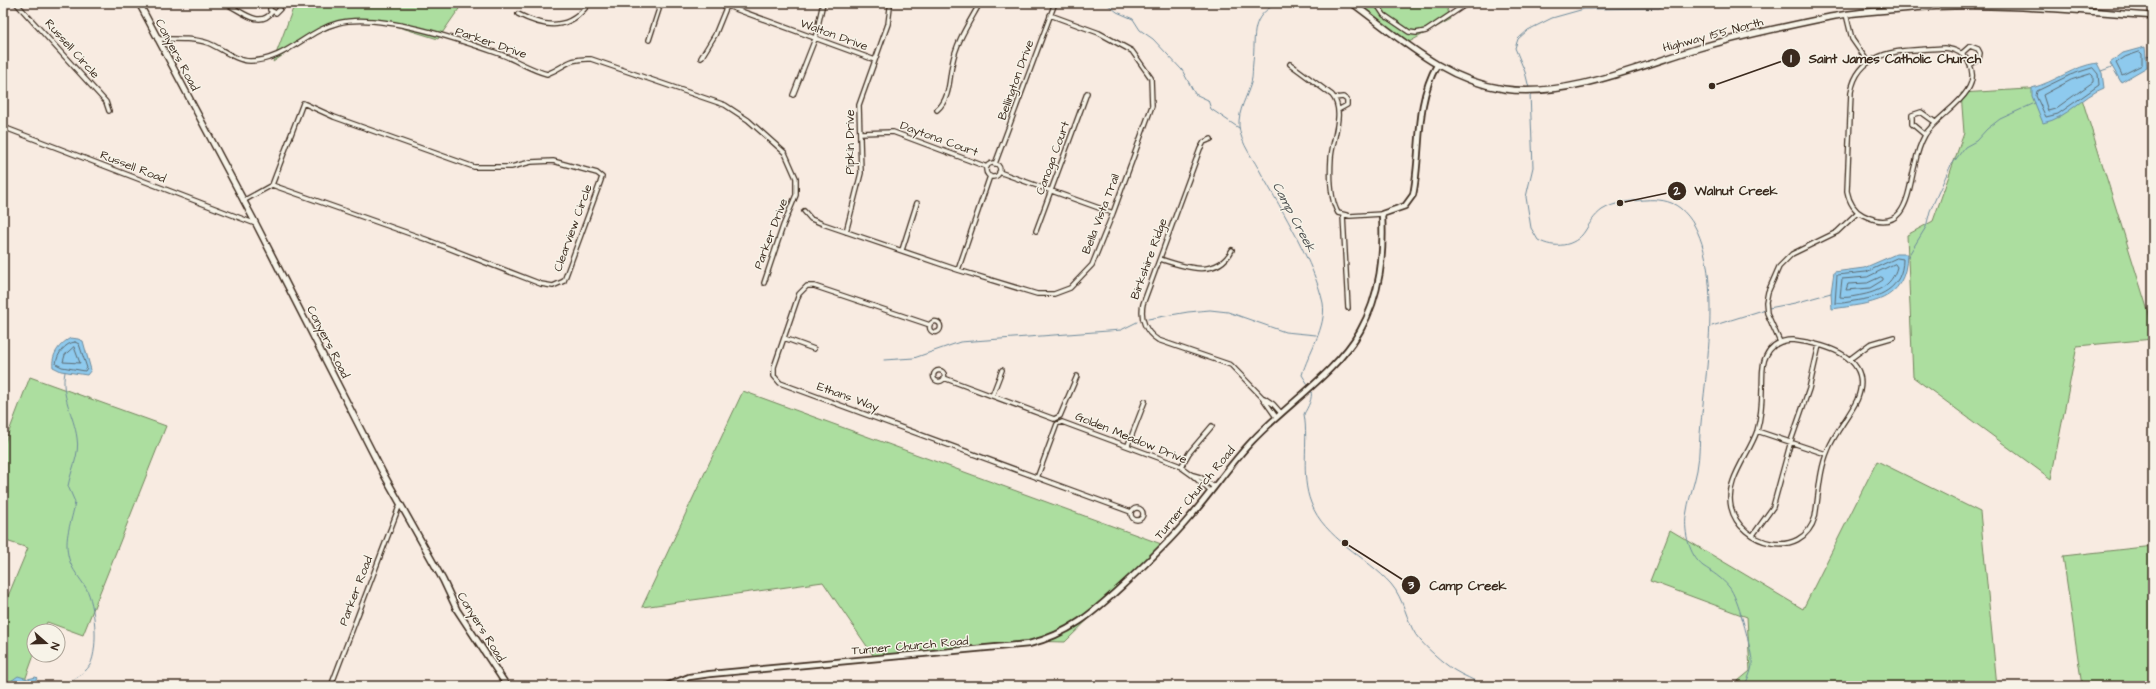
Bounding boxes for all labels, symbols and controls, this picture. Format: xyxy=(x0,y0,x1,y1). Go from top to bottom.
street label: Highway 155 North xyxy=(1661,13,1765,58)
street label: Walton Drive xyxy=(798,15,871,55)
street label: Russell Circle xyxy=(41,16,104,83)
street label: Conyers Road xyxy=(150,16,203,94)
street label: Parker Drive xyxy=(453,23,530,63)
street label: Bellington Drive xyxy=(994,37,1039,123)
callout: Saint James Catholic Church xyxy=(1781,45,1989,70)
text: 1 xyxy=(1790,50,1792,67)
text: Saint James Catholic Church xyxy=(1808,50,1982,68)
street label: Pipkin Drive xyxy=(842,109,859,175)
street label: Daytona Court xyxy=(897,117,980,162)
street label: Canoga Court xyxy=(1032,119,1075,198)
street label: Russell Road xyxy=(98,147,168,187)
street label: Bella Vista Trail xyxy=(1078,171,1124,257)
callout: Walnut Creek xyxy=(1667,178,1785,203)
water label: Camp Creek xyxy=(1268,179,1320,256)
street label: Clearview Circle xyxy=(549,182,597,274)
text: Walnut Creek xyxy=(1694,182,1778,200)
text: 2 xyxy=(1673,183,1681,200)
street label: Parker Drive xyxy=(750,196,792,272)
street label: Birkshire Ridge xyxy=(1126,216,1173,302)
street label: Conyers Road xyxy=(302,303,354,382)
street label: Ethans Way xyxy=(814,378,882,417)
street label: Golden Meadow Drive xyxy=(1073,408,1190,468)
street label: Turner Church Road xyxy=(1151,443,1239,543)
street label: Parker Road xyxy=(335,554,377,628)
callout: Camp Creek xyxy=(1401,573,1514,598)
text: 3 xyxy=(1407,577,1415,594)
text: Camp Creek xyxy=(1430,577,1507,596)
street label: Conyers Road xyxy=(452,589,509,666)
north arrow xyxy=(26,623,66,663)
street label: Turner Church Road xyxy=(851,632,969,660)
text: N xyxy=(47,640,63,652)

